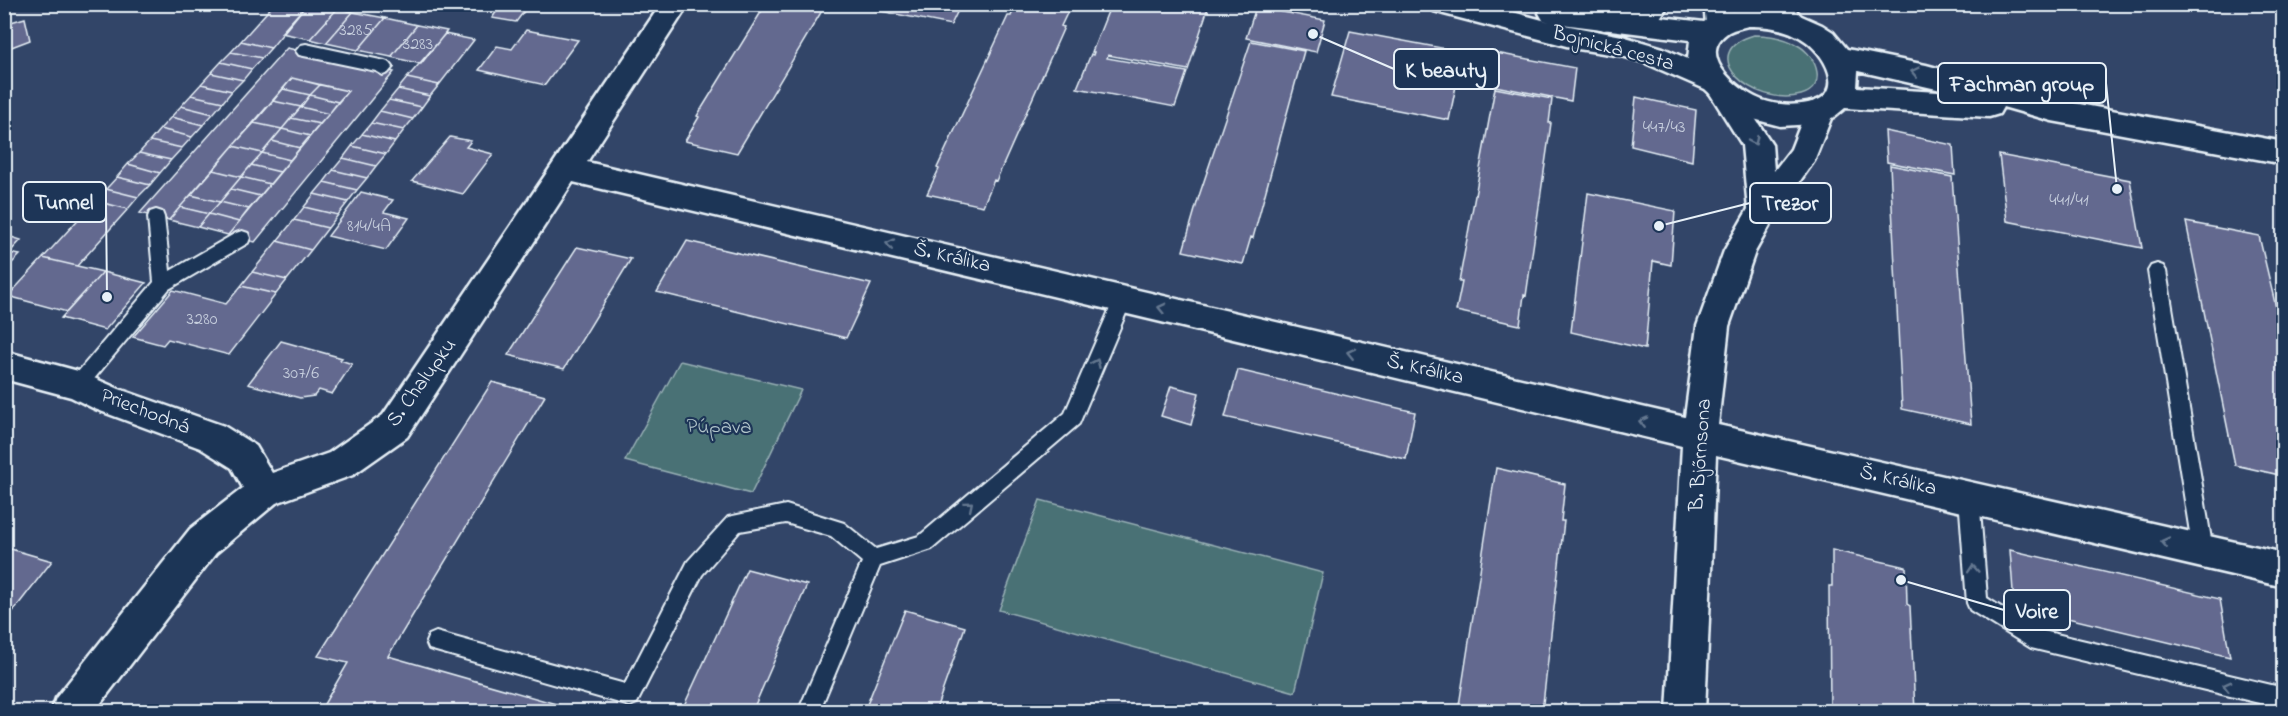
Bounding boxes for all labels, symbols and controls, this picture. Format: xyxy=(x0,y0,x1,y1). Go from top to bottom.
house number: 3285 xyxy=(339,18,373,44)
street label: Bojnická cesta xyxy=(1548,18,1677,80)
house number: 3283 xyxy=(403,32,433,58)
callout: K beauty xyxy=(1394,49,1499,89)
text: K beauty xyxy=(1405,56,1487,89)
callout: Fachman group xyxy=(1938,63,2106,103)
one-way arrow xyxy=(1910,67,1920,80)
text: Fachman group xyxy=(1949,70,2094,103)
house number: 447/43 xyxy=(1643,115,1685,141)
one-way arrow xyxy=(1747,135,1759,146)
callout: Tunnel xyxy=(23,182,106,222)
callout: Trezor xyxy=(1750,183,1831,223)
text: Tunnel xyxy=(34,188,94,220)
house number: 441/41 xyxy=(2049,188,2089,214)
text: Trezor xyxy=(1762,189,1820,221)
house number: 814/4A xyxy=(347,214,391,240)
street label: Š. Králika xyxy=(911,235,993,281)
one-way arrow xyxy=(886,238,896,251)
one-way arrow xyxy=(1157,302,1167,315)
house number: 3280 xyxy=(187,307,218,333)
street label: S. Chalupku xyxy=(380,332,465,434)
street label: Š. Králika xyxy=(1384,347,1466,393)
one-way arrow xyxy=(1347,348,1357,361)
one-way arrow xyxy=(1089,358,1101,369)
house number: 307/6 xyxy=(283,361,319,387)
street label: Priechodná xyxy=(96,381,194,443)
street label: B. Bjőrnsona xyxy=(1682,398,1720,513)
park label: Púpava xyxy=(686,413,752,443)
one-way arrow xyxy=(1639,416,1649,429)
street label: Š. Králika xyxy=(1857,458,1939,504)
one-way arrow xyxy=(962,501,973,512)
one-way arrow xyxy=(2160,537,2170,550)
one-way arrow xyxy=(1967,565,1980,574)
callout: Voire xyxy=(2004,590,2070,630)
text: Voire xyxy=(2015,597,2059,629)
one-way arrow xyxy=(2222,680,2232,693)

